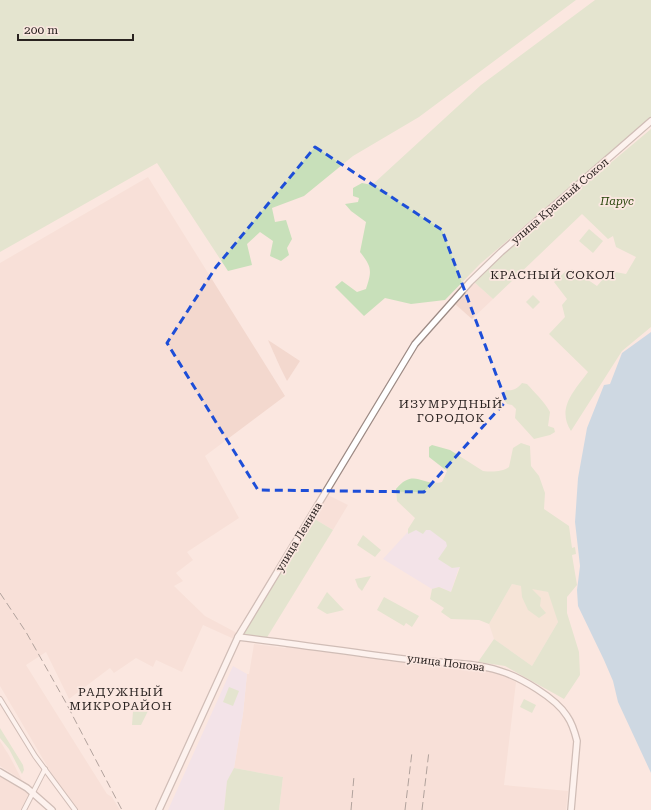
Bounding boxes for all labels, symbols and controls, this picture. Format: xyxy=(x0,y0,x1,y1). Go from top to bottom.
scale bar xyxy=(18,16,133,42)
text: 200 m xyxy=(24,23,58,37)
street label: улица Красный Сокол xyxy=(509,155,611,247)
park label: Парус xyxy=(599,195,634,208)
district label: КРАСНЫЙ СОКОЛ xyxy=(490,268,616,282)
district label: ИЗУМРУДНЫЙ ГОРОДОК xyxy=(399,397,503,425)
street label: улица Ленина xyxy=(273,500,325,574)
street label: улица Попова xyxy=(406,652,486,674)
district label: РАДУЖНЫЙ МИКРОРАЙОН xyxy=(69,685,173,713)

